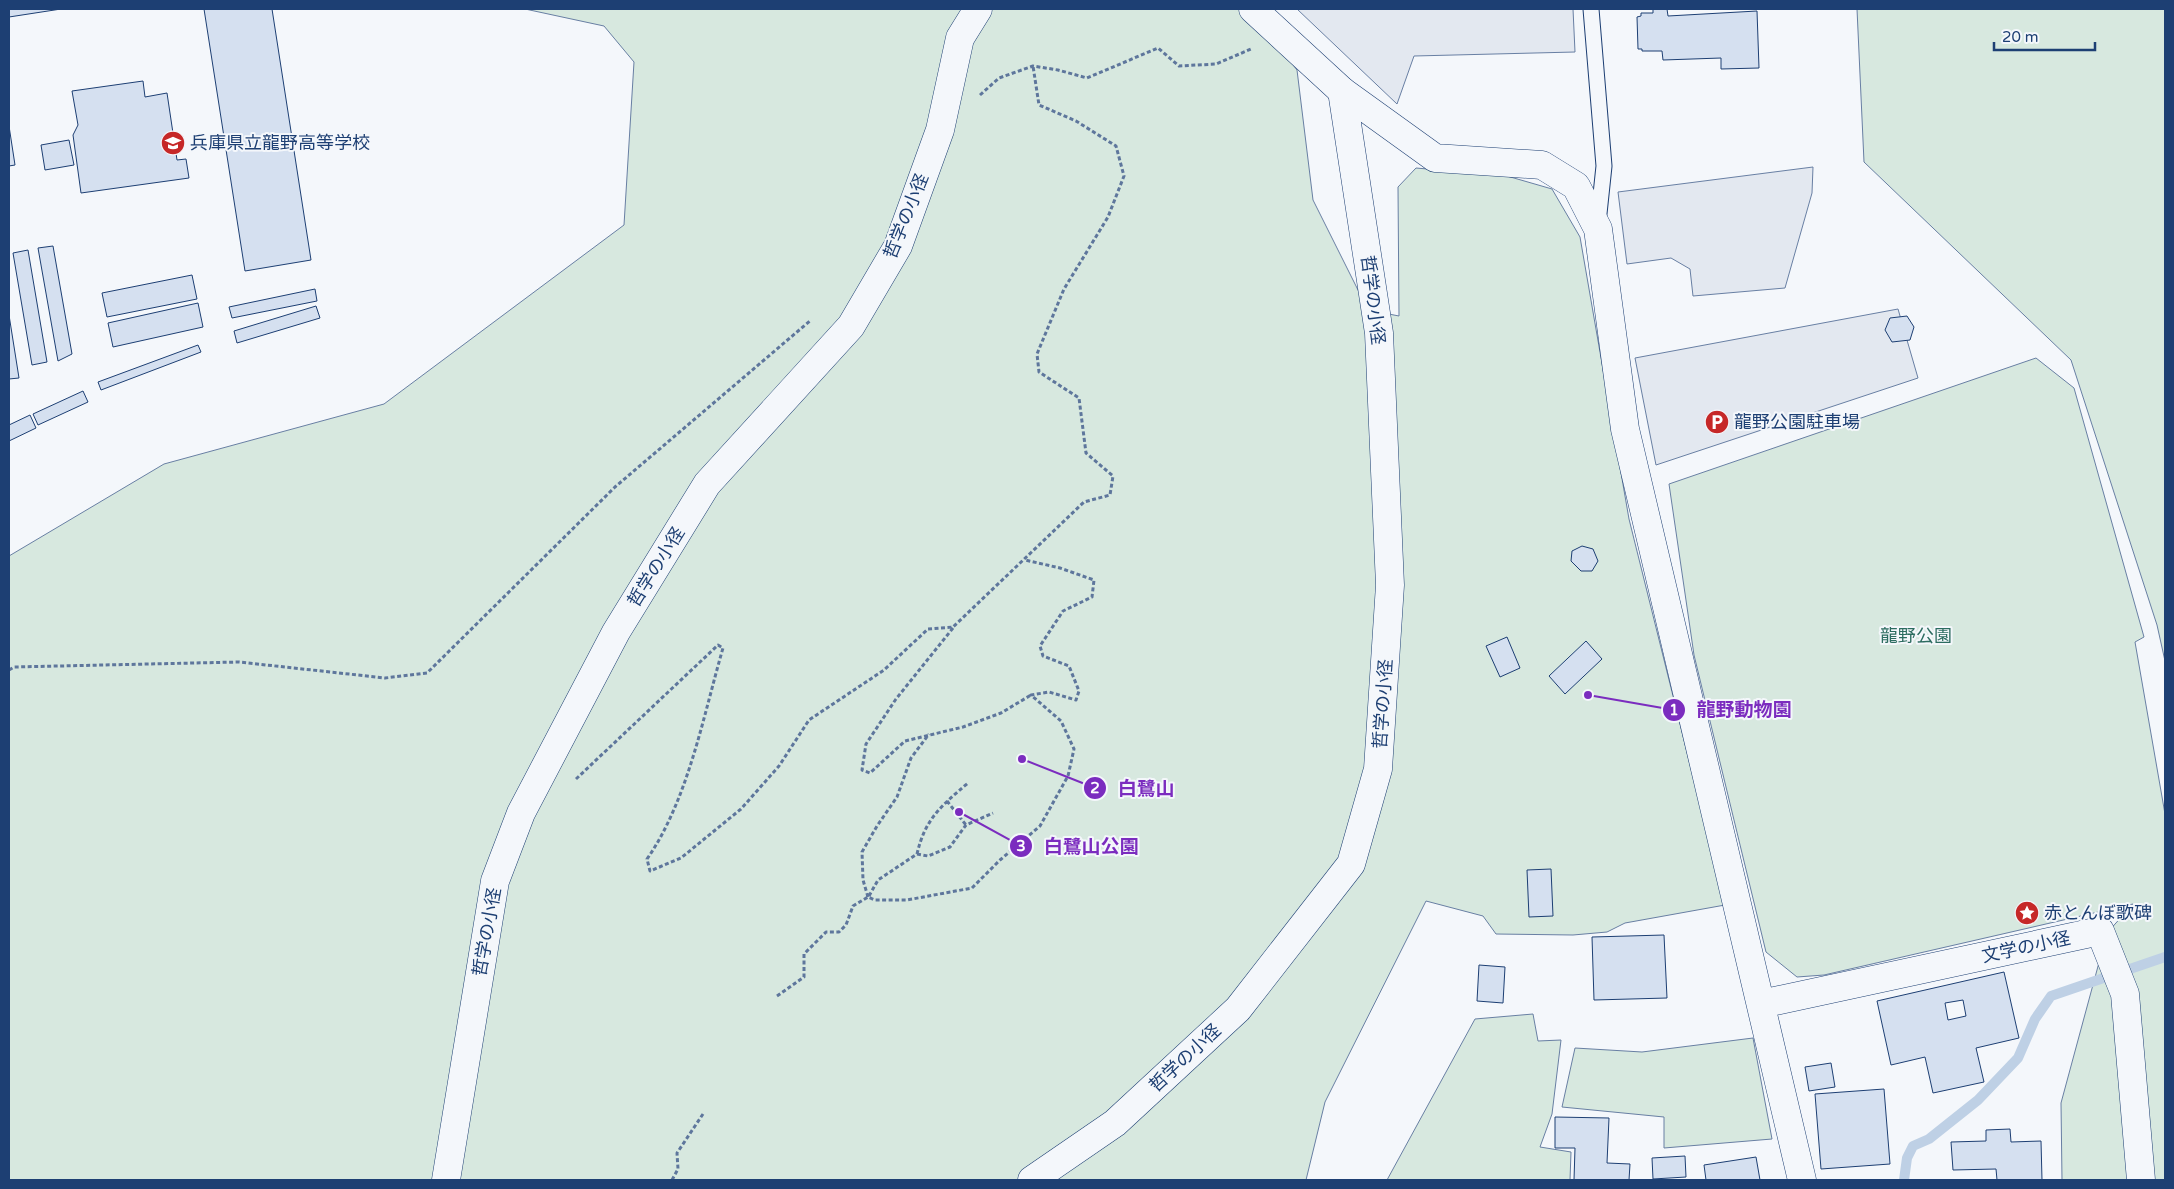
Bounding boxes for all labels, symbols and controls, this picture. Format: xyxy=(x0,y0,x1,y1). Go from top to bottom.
scale bar xyxy=(1994,20,2095,52)
text: 20 m xyxy=(2002,28,2039,46)
school or university icon: 兵庫県立龍野高等学校 xyxy=(160,130,186,156)
place label: 兵庫県立龍野高等学校 xyxy=(190,132,370,154)
street label: 哲学の小径 xyxy=(879,170,933,262)
street label: 哲学の小径 xyxy=(1357,254,1389,346)
parking icon: 龍野公園駐車場 xyxy=(1704,409,1730,435)
place label: 龍野公園駐車場 xyxy=(1734,411,1860,433)
street label: 哲学の小径 xyxy=(623,523,689,611)
park label: 龍野公園 xyxy=(1880,625,1952,647)
street label: 哲学の小径 xyxy=(1369,658,1397,750)
callout: 龍野動物園 xyxy=(1661,693,1801,727)
text: 龍野動物園 xyxy=(1696,699,1792,721)
text: 1 xyxy=(1669,701,1679,719)
callout: 白鷺山 xyxy=(1083,771,1185,805)
text: 白鷺山 xyxy=(1117,778,1175,800)
text: 2 xyxy=(1090,779,1100,797)
callout: 白鷺山公園 xyxy=(1008,829,1148,863)
text: 白鷺山公園 xyxy=(1043,836,1139,858)
text: 3 xyxy=(1016,837,1026,855)
street label: 哲学の小径 xyxy=(468,886,506,978)
place icon: 赤とんぼ歌碑 xyxy=(2014,900,2040,926)
place label: 赤とんぼ歌碑 xyxy=(2044,902,2152,924)
street label: 文学の小径 xyxy=(1980,927,2072,967)
street label: 哲学の小径 xyxy=(1145,1019,1225,1097)

